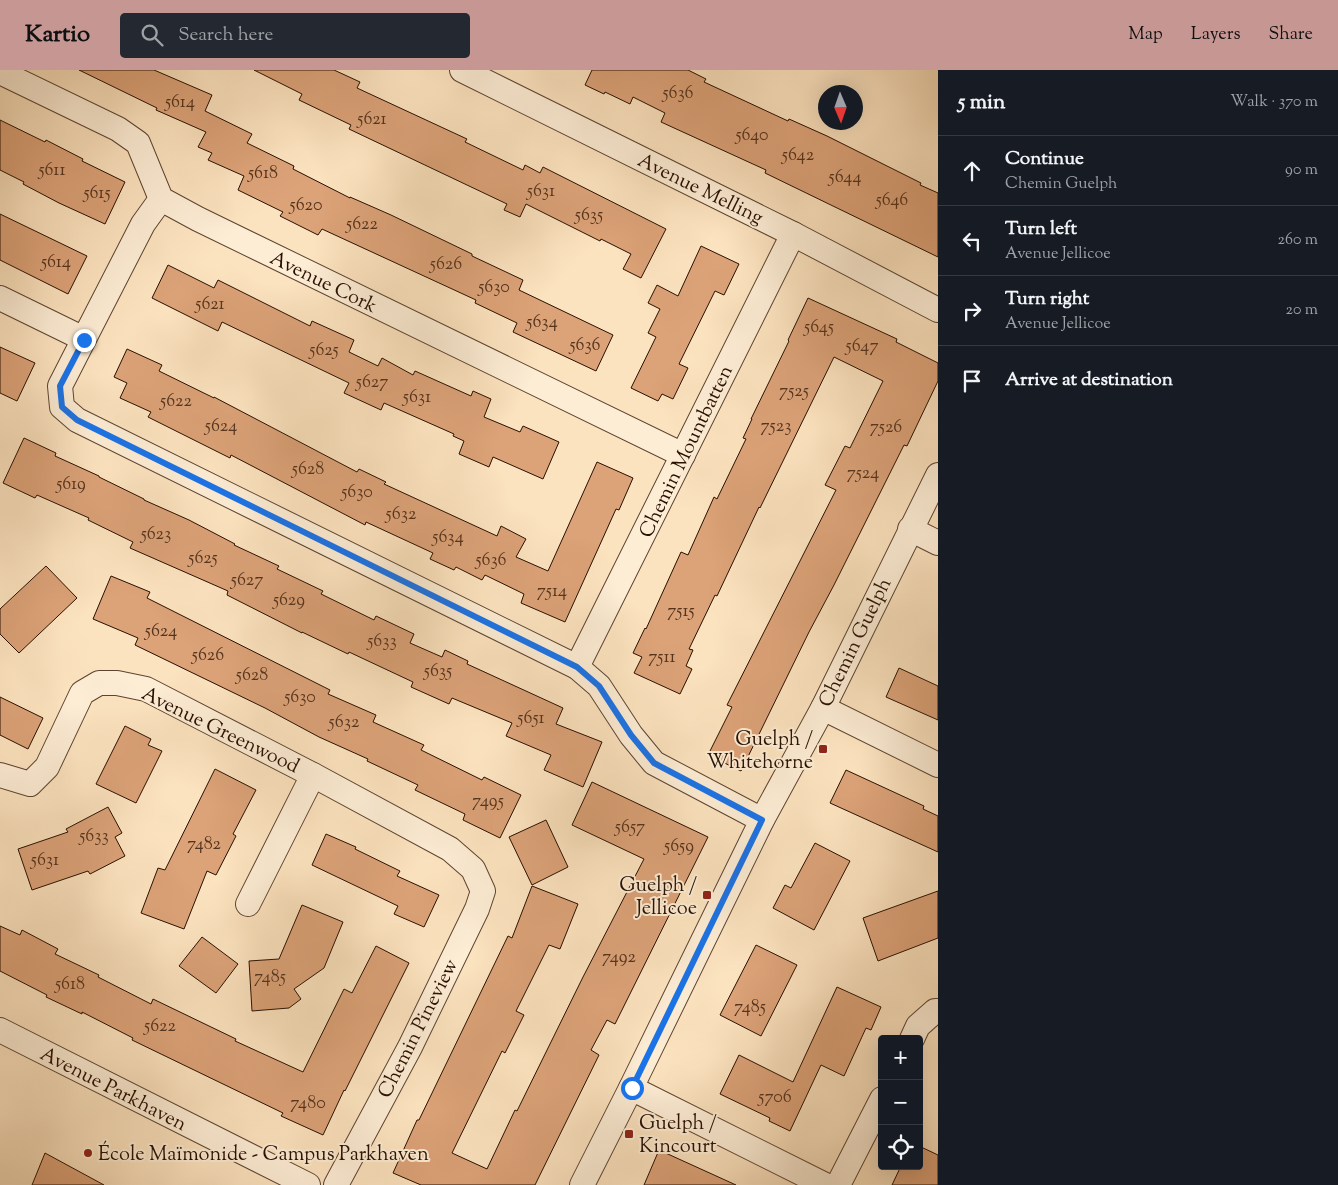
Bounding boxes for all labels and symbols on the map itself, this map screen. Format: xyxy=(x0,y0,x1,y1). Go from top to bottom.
house number: 5636 xyxy=(661,81,694,107)
north arrow xyxy=(818,85,863,130)
house number: 5614 xyxy=(164,90,195,116)
house number: 5621 xyxy=(356,107,387,133)
house number: 5640 xyxy=(734,123,769,149)
house number: 5642 xyxy=(781,143,815,169)
street label: Avenue Melling xyxy=(632,147,768,233)
house number: 5611 xyxy=(37,158,66,184)
house number: 5618 xyxy=(247,161,278,187)
house number: 5644 xyxy=(828,165,861,191)
house number: 5631 xyxy=(526,179,555,205)
house number: 5615 xyxy=(82,181,111,207)
house number: 5646 xyxy=(875,188,908,214)
house number: 5620 xyxy=(289,193,322,219)
house number: 5635 xyxy=(574,203,603,229)
house number: 5622 xyxy=(345,212,378,238)
street label: Avenue Cork xyxy=(264,245,381,322)
house number: 5614 xyxy=(40,250,71,276)
house number: 5626 xyxy=(429,252,462,278)
house number: 5630 xyxy=(477,275,510,301)
house number: 5621 xyxy=(194,292,225,318)
house number: 5634 xyxy=(525,310,558,336)
house number: 5645 xyxy=(803,315,834,341)
route end xyxy=(73,329,96,352)
house number: 5636 xyxy=(568,333,601,359)
house number: 5647 xyxy=(845,334,878,360)
house number: 5625 xyxy=(308,338,339,364)
street label: Chemin Mountbatten xyxy=(633,361,742,543)
house number: 5627 xyxy=(355,370,388,396)
house number: 7525 xyxy=(779,379,809,405)
house number: 5631 xyxy=(402,385,431,411)
house number: 5622 xyxy=(159,389,192,415)
house number: 5624 xyxy=(204,414,237,440)
house number: 7523 xyxy=(761,414,791,440)
house number: 7526 xyxy=(870,415,902,441)
house number: 5628 xyxy=(291,457,324,483)
house number: 7524 xyxy=(847,461,879,487)
house number: 5619 xyxy=(55,472,86,498)
house number: 5630 xyxy=(340,480,373,506)
house number: 5632 xyxy=(385,502,417,528)
house number: 5623 xyxy=(140,522,171,548)
house number: 5634 xyxy=(431,525,464,551)
house number: 5625 xyxy=(187,546,218,572)
house number: 5636 xyxy=(474,548,507,574)
house number: 5627 xyxy=(230,568,263,594)
street label: Chemin Guelph xyxy=(812,573,900,713)
house number: 7514 xyxy=(537,579,567,605)
house number: 5629 xyxy=(272,588,305,614)
house number: 7515 xyxy=(667,599,695,625)
house number: 5624 xyxy=(144,619,177,645)
house number: 5633 xyxy=(366,629,397,655)
house number: 5626 xyxy=(191,643,224,669)
house number: 7511 xyxy=(648,645,676,671)
house number: 5635 xyxy=(423,659,452,685)
house number: 5628 xyxy=(235,663,268,689)
street label: Avenue Greenwood xyxy=(136,680,304,782)
house number: 5630 xyxy=(283,685,316,711)
house number: 5651 xyxy=(516,706,545,732)
house number: 5632 xyxy=(328,710,360,736)
place label: Guelph / Whitehorne xyxy=(707,726,813,778)
marker: Guelph / Whitehorne xyxy=(817,743,829,755)
house number: 7495 xyxy=(472,789,504,815)
house number: 5657 xyxy=(614,815,645,841)
house number: 5633 xyxy=(78,824,109,850)
house number: 7482 xyxy=(187,832,222,858)
house number: 5659 xyxy=(663,834,694,860)
house number: 5631 xyxy=(30,848,59,874)
place label: Guelph / Jellicoe xyxy=(619,872,697,924)
marker: Guelph / Jellicoe xyxy=(701,889,713,901)
house number: 7492 xyxy=(602,945,637,971)
street label: Chemin Pineview xyxy=(372,955,467,1104)
house number: 7485 xyxy=(254,965,286,991)
house number: 5618 xyxy=(54,972,85,998)
house number: 7485 xyxy=(734,995,766,1021)
house number: 5622 xyxy=(143,1014,176,1040)
street label: Avenue Parkhaven xyxy=(35,1041,191,1140)
route start xyxy=(621,1077,644,1100)
house number: 5706 xyxy=(757,1085,792,1111)
house number: 7480 xyxy=(290,1091,326,1117)
place label: Guelph / Kincourt xyxy=(639,1110,717,1162)
marker: Guelph / Kincourt xyxy=(623,1128,635,1140)
place label: École Maïmonide - Campus Parkhaven xyxy=(98,1140,429,1170)
marker: École Maïmonide - Campus Parkhaven xyxy=(82,1147,94,1159)

